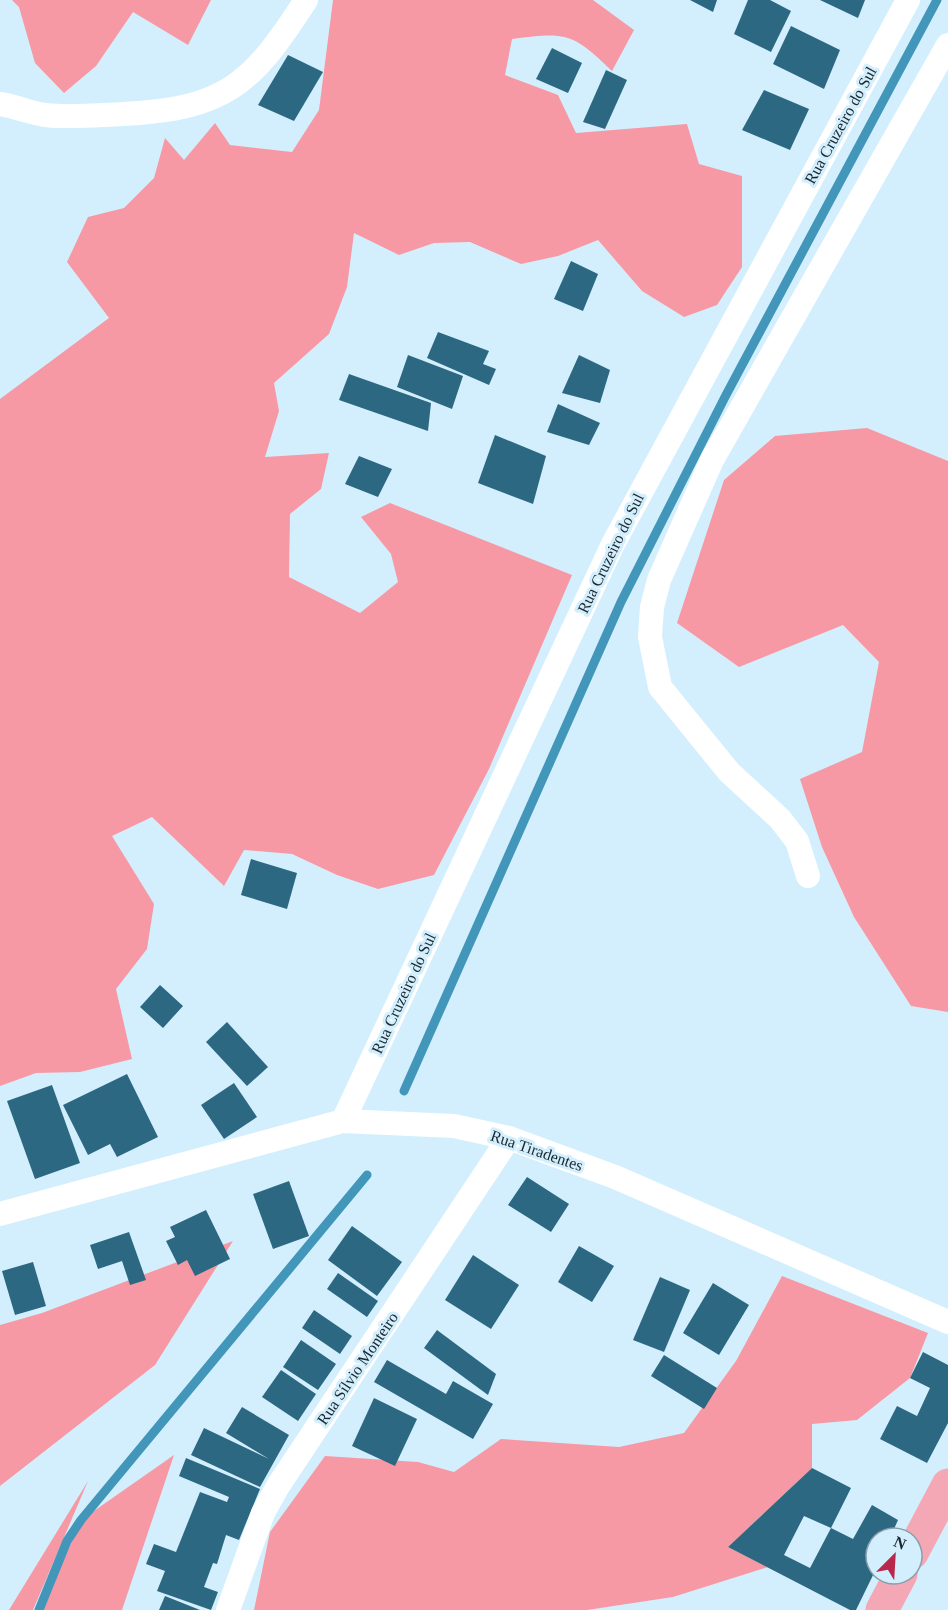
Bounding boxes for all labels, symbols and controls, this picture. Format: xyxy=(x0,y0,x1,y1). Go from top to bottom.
street label: Rua Cruzeiro do Sul xyxy=(801,63,880,187)
street label: Rua Cruzeiro do Sul xyxy=(574,490,647,616)
street label: Rua Cruzeiro do Sul xyxy=(368,930,439,1056)
street label: Rua Tiradentes xyxy=(488,1127,585,1174)
street label: Rua Sílvio Monteiro xyxy=(314,1309,401,1428)
north arrow xyxy=(864,1526,924,1586)
text: N xyxy=(891,1533,909,1553)

